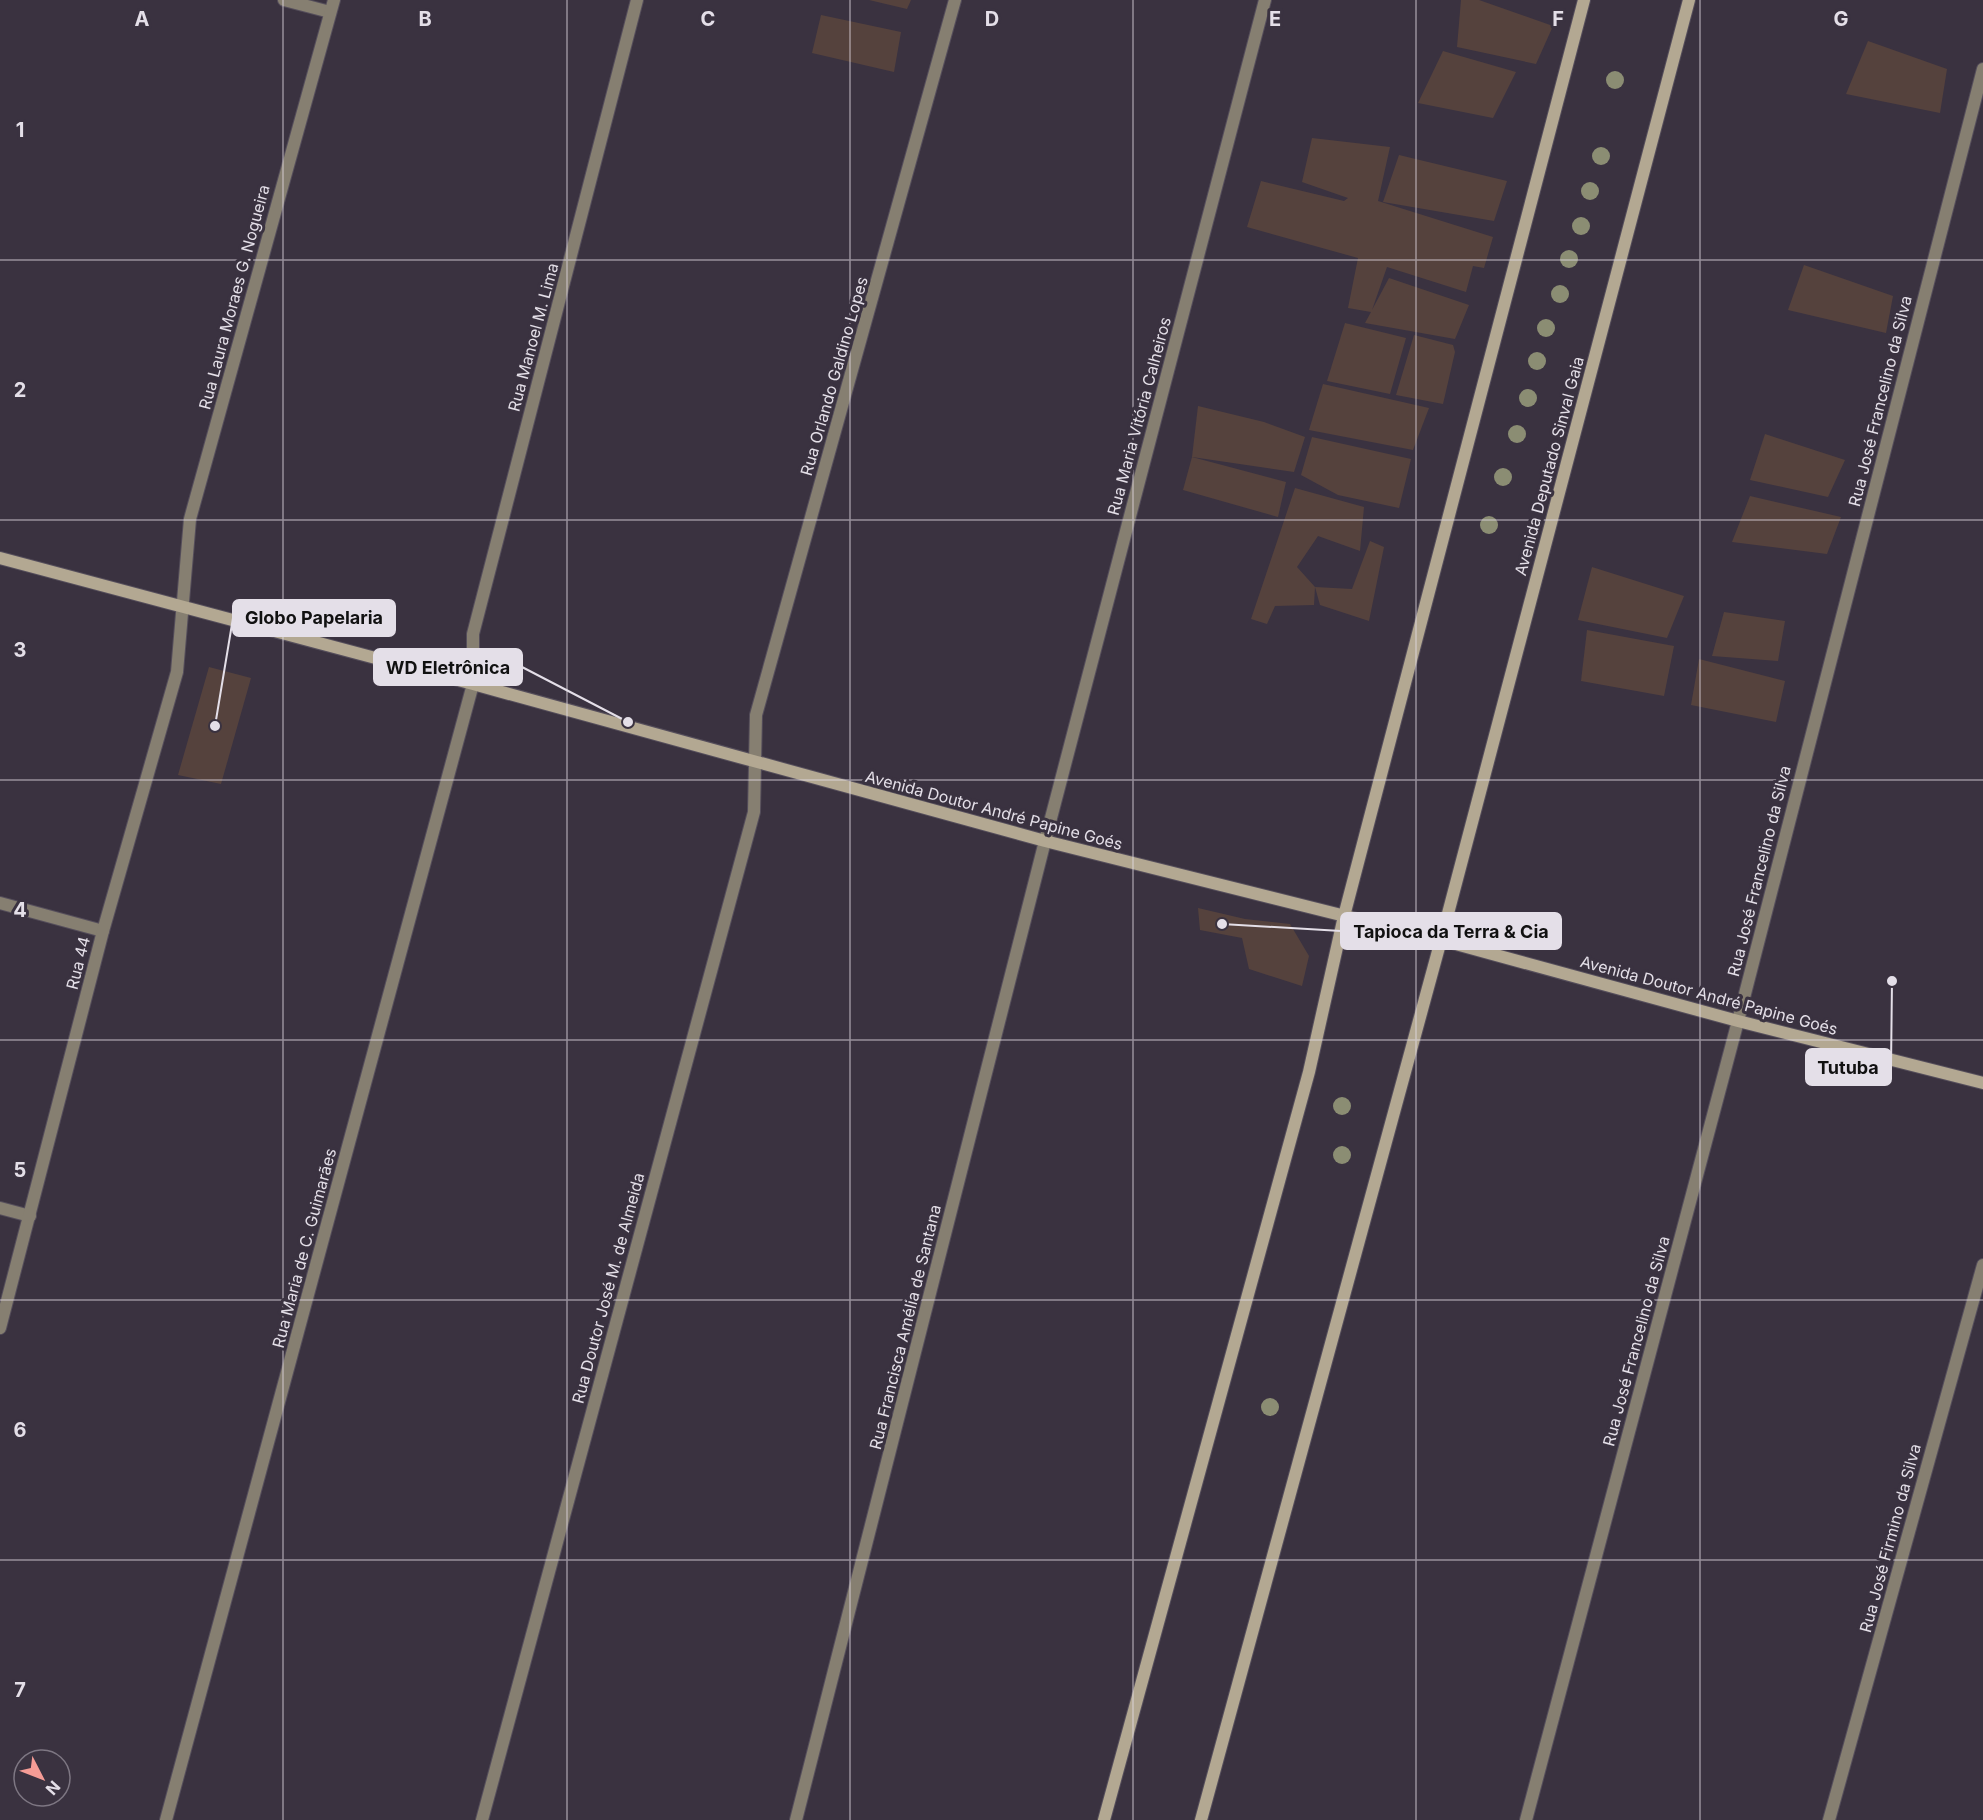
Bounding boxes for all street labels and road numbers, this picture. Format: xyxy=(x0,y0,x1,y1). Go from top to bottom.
street label: Rua Laura Moraes G. Nogueira xyxy=(194,182,274,412)
street label: Rua Manoel M. Lima xyxy=(504,261,562,413)
street label: Rua Orlando Galdino Lopes xyxy=(796,274,872,478)
street label: Rua José Francelino da Silva xyxy=(1844,293,1916,509)
street label: Rua Maria Vitória Calheiros xyxy=(1103,315,1175,517)
street label: Avenida Deputado Sinval Gaia xyxy=(1510,354,1588,578)
street label: Rua José Francelino da Silva xyxy=(1723,763,1795,979)
street label: Avenida Doutor André Papine Goés xyxy=(863,766,1125,854)
street label: Rua 44 xyxy=(62,934,94,992)
street label: Avenida Doutor André Papine Goés xyxy=(1578,951,1840,1039)
street label: Rua Maria de C. Guimarães xyxy=(268,1146,340,1350)
street label: Rua Doutor José M. de Almeida xyxy=(568,1170,648,1406)
street label: Rua Francisca Amélia de Santana xyxy=(865,1203,945,1451)
street label: Rua José Francelino da Silva xyxy=(1598,1234,1674,1448)
street label: Rua José Firmino da Silva xyxy=(1855,1441,1925,1635)

